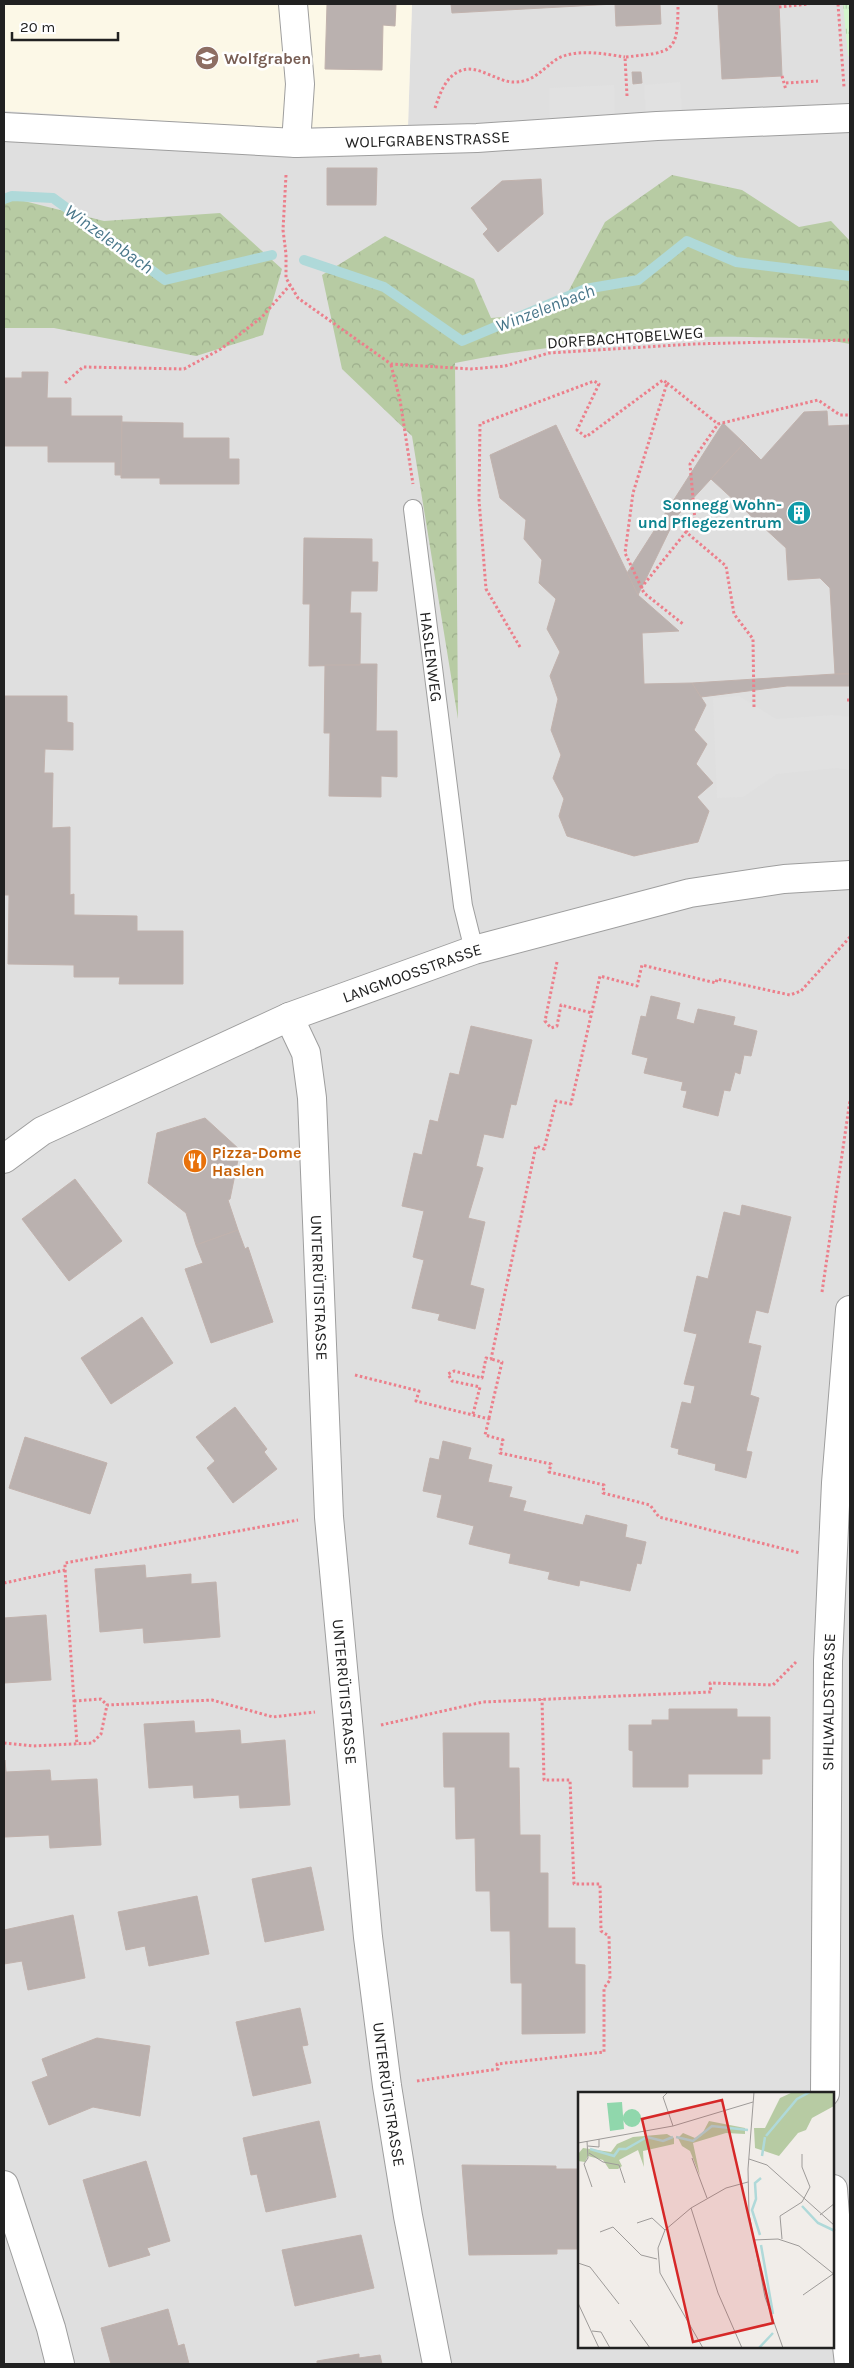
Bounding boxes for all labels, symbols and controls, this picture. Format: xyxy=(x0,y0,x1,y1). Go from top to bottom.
scale bar xyxy=(12,10,119,42)
text: 20 m xyxy=(20,18,55,36)
school or university icon: Wolfgraben xyxy=(194,45,220,71)
place label: Wolfgraben xyxy=(224,49,311,68)
street label: WOLFGRABENSTRASSE xyxy=(345,127,510,152)
water label: Winzelenbach xyxy=(60,199,158,279)
water label: Winzelenbach xyxy=(492,279,598,337)
street label: DORFBACHTOBELWEG xyxy=(546,323,704,352)
place label: Sonnegg Wohn- und Pflegezentrum xyxy=(638,495,782,532)
building icon: Sonnegg Wohn- und Pflegezentrum xyxy=(786,500,812,526)
street label: HASLENWEG xyxy=(416,611,446,703)
street label: LANGMOOSSTRASSE xyxy=(340,939,484,1007)
place label: Pizza-Dome Haslen xyxy=(212,1143,301,1180)
restaurant icon: Pizza-Dome Haslen xyxy=(182,1148,208,1174)
street label: UNTERRÜTISTRASSE xyxy=(307,1214,332,1361)
street label: UNTERRÜTISTRASSE xyxy=(329,1618,361,1765)
street label: SIHLWALDSTRASSE xyxy=(818,1633,839,1771)
street label: UNTERRÜTISTRASSE xyxy=(369,2021,409,2168)
inset map xyxy=(578,2092,834,2348)

